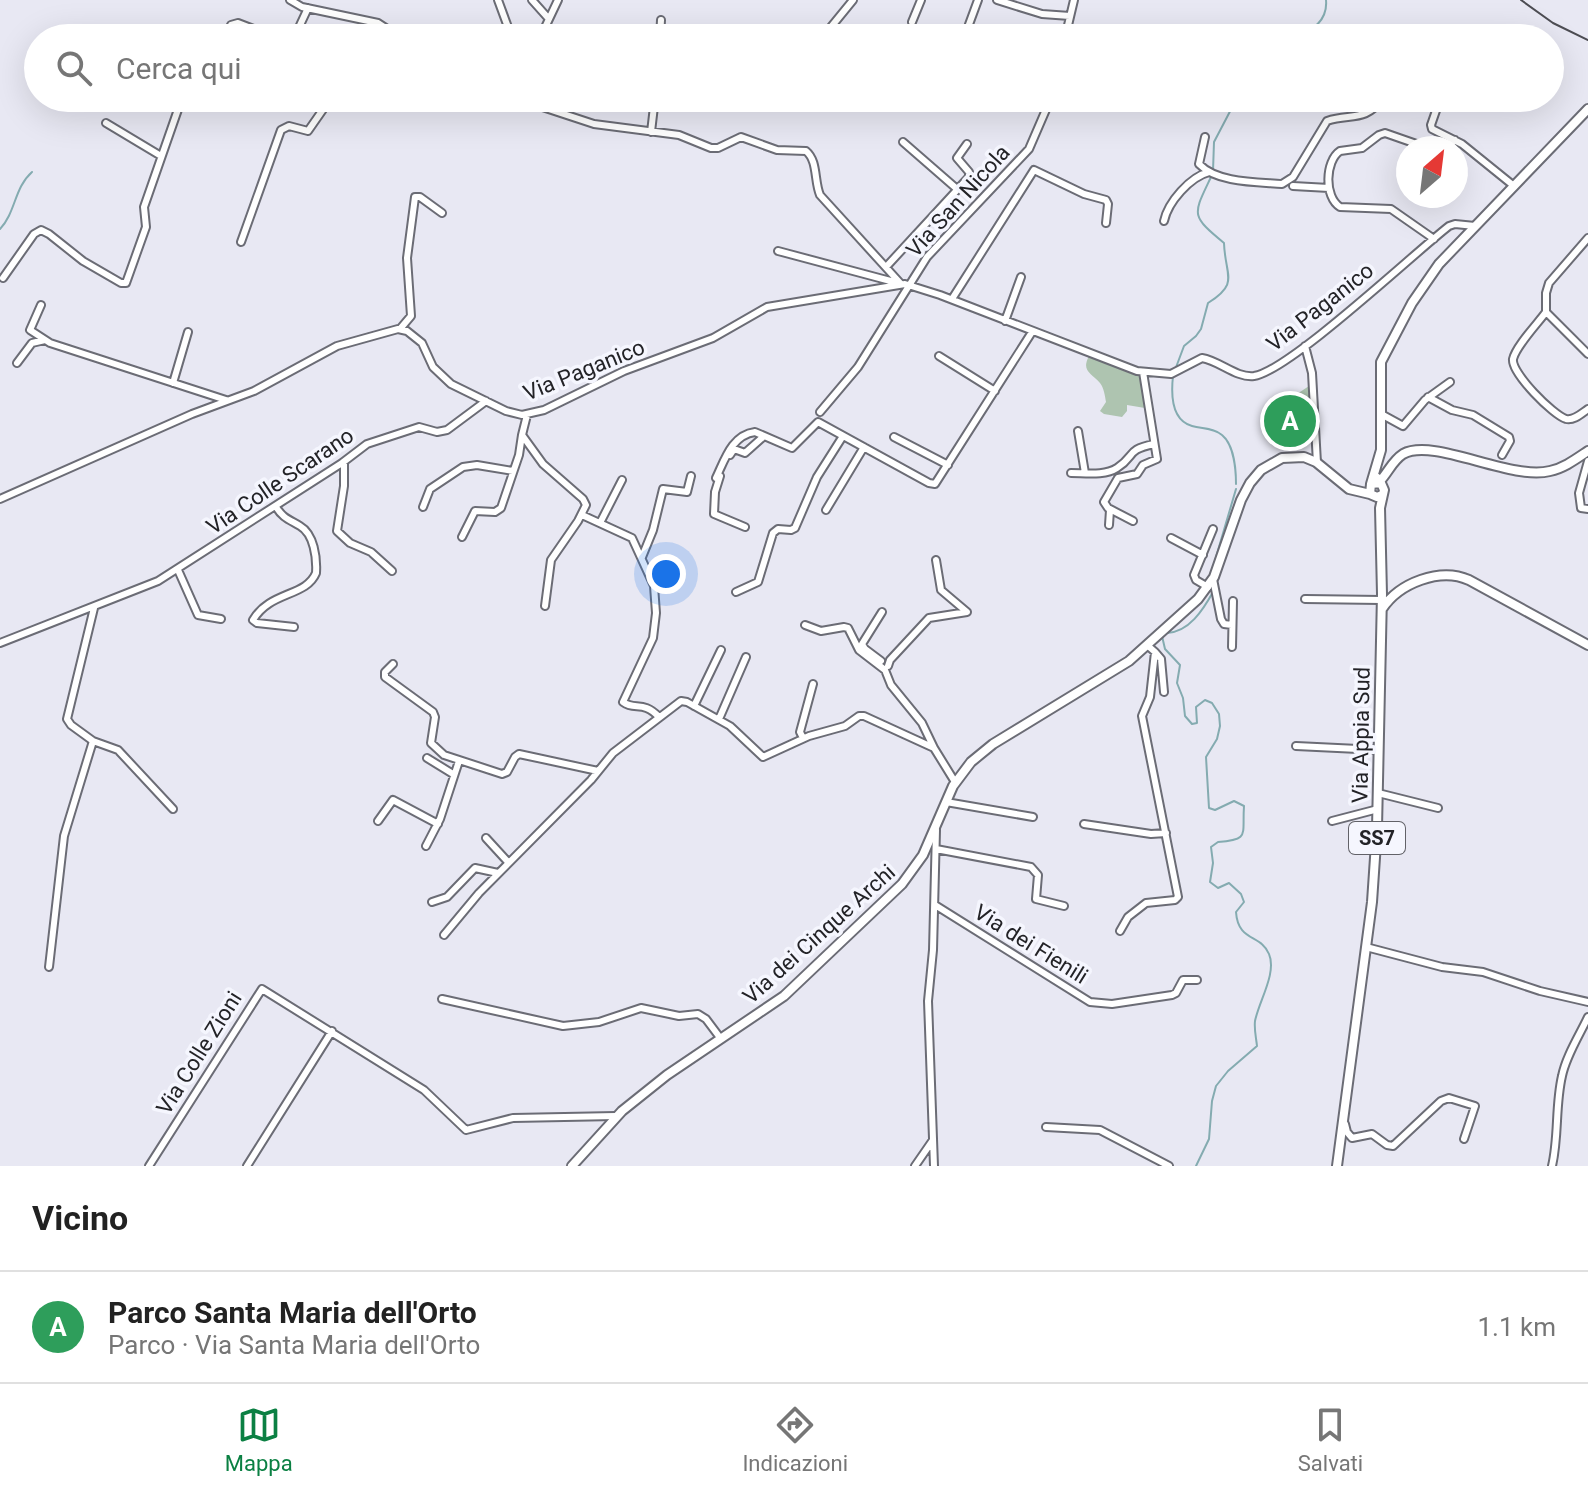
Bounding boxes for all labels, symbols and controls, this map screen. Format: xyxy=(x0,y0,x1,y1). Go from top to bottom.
search box xyxy=(24,24,1564,112)
icon: search xyxy=(52,46,96,90)
text: Cerca qui xyxy=(116,51,242,86)
north arrow xyxy=(1396,136,1468,208)
street label: Via San Nicola xyxy=(901,140,1015,262)
street label: Via Paganico xyxy=(1262,258,1378,356)
street label: Via Paganico xyxy=(520,334,648,406)
pin: A xyxy=(1264,391,1316,451)
street label: Via Colle Scarano xyxy=(202,423,358,539)
your location xyxy=(646,554,686,594)
street label: Via Appia Sud xyxy=(1347,667,1375,803)
road number: SS7 xyxy=(1349,822,1405,854)
street label: Via dei Cinque Archi xyxy=(738,859,900,1009)
street label: Via dei Fienili xyxy=(970,899,1092,989)
street label: Via Colle Zioni xyxy=(151,987,247,1119)
text: Vicino xyxy=(32,1198,128,1238)
text: Parco Santa Maria dell'Orto xyxy=(108,1295,477,1330)
text: A xyxy=(49,1312,67,1342)
text: 1.1 km xyxy=(1477,1312,1556,1342)
text: Parco · Via Santa Maria dell'Orto xyxy=(108,1330,480,1360)
tab: Mappa xyxy=(225,1403,293,1476)
tab: Indicazioni xyxy=(742,1403,848,1476)
tab: Salvati xyxy=(1298,1403,1363,1476)

